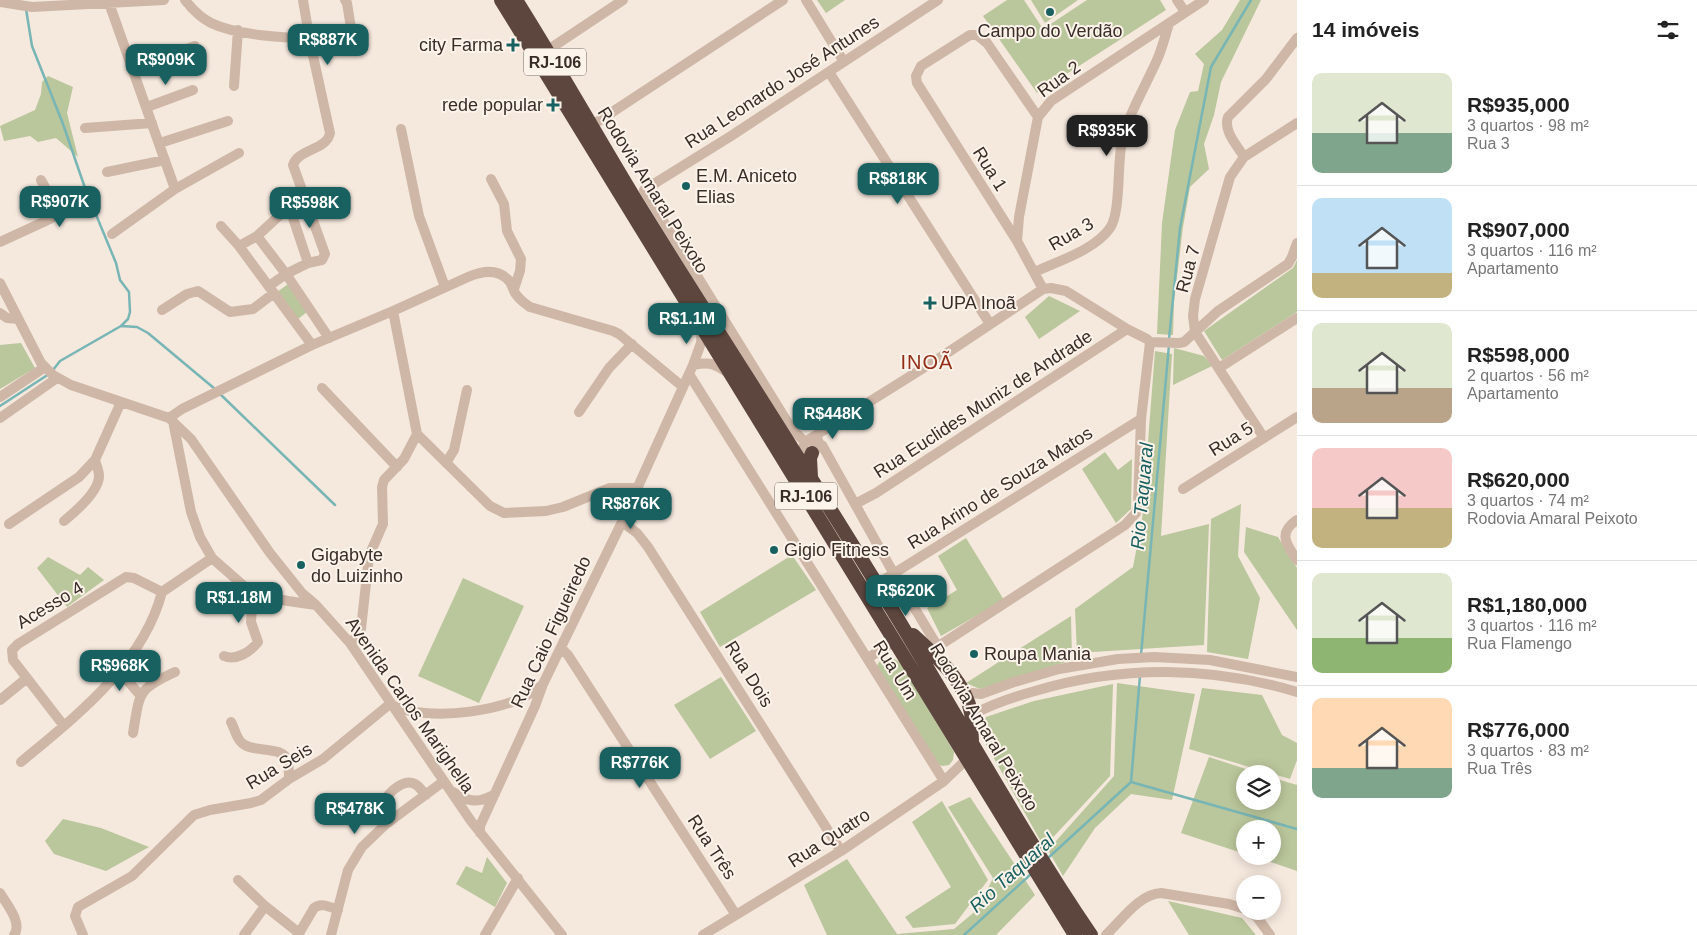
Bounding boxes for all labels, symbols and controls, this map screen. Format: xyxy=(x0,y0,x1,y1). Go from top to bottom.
marker: Campo do Verdão xyxy=(1044,6,1056,18)
street label: Rua Leonardo José Antunes xyxy=(681,12,883,152)
icon: filters xyxy=(1654,16,1682,44)
text: 14 imóveis xyxy=(1312,18,1419,41)
place label: Campo do Verdão xyxy=(977,21,1123,41)
pin: R$887K xyxy=(287,23,369,66)
text: R$887K xyxy=(299,31,357,48)
place label: city Farma xyxy=(419,35,504,55)
marker: city Farma xyxy=(507,39,519,51)
pin: R$909K xyxy=(125,44,207,86)
road number: RJ-106 xyxy=(524,48,586,76)
text: R$909K xyxy=(137,51,195,68)
street label: Rua 2 xyxy=(1034,57,1084,101)
icon: home xyxy=(1352,93,1412,153)
text: R$935,000 xyxy=(1467,93,1570,116)
place label: rede popular xyxy=(442,95,543,115)
marker: rede popular xyxy=(547,99,559,111)
street label: Rodovia Amaral Peixoto xyxy=(594,103,712,277)
pin: R$935K xyxy=(1066,114,1148,157)
text: 3 quartos · 98 m² xyxy=(1467,117,1589,134)
text: R$935K xyxy=(1078,122,1136,139)
text: Rua 3 xyxy=(1467,135,1510,152)
street label: Rua 1 xyxy=(969,143,1011,195)
pin: R$818K xyxy=(857,162,939,205)
place label: E.M. Aniceto Elias xyxy=(696,166,797,207)
text: R$818K xyxy=(869,170,927,187)
marker: E.M. Aniceto Elias xyxy=(680,180,692,192)
pin: R$907K xyxy=(19,186,101,228)
pin: R$598K xyxy=(269,186,351,229)
text: R$907K xyxy=(31,193,89,210)
text: R$598K xyxy=(281,194,339,211)
street label: Rua 3 xyxy=(1045,213,1097,255)
icon: home xyxy=(1352,218,1412,278)
text: R$907,000 xyxy=(1467,218,1570,241)
text: 3 quartos · 116 m² xyxy=(1467,242,1597,259)
street label: Rua 7 xyxy=(1172,243,1204,295)
text: Apartamento xyxy=(1467,260,1559,277)
place label: UPA Inoã xyxy=(941,293,1017,313)
marker: UPA Inoã xyxy=(923,296,937,310)
pin: R$1.1M xyxy=(646,302,728,345)
text: R$1.1M xyxy=(659,310,715,327)
street label: Rua Euclides Muniz de Andrade xyxy=(870,326,1096,482)
icon: home xyxy=(1352,343,1412,403)
text: R$598,000 xyxy=(1467,343,1570,366)
district label: INOÃ xyxy=(901,350,953,373)
text: 2 quartos · 56 m² xyxy=(1467,367,1589,384)
text: Apartamento xyxy=(1467,385,1559,402)
pin: R$448K xyxy=(792,398,874,440)
text: R$448K xyxy=(804,405,862,422)
street label: Rua 5 xyxy=(1205,418,1257,460)
street label: Rua Arino de Souza Matos xyxy=(904,423,1096,553)
water label: Rio Taquaral xyxy=(1127,441,1157,550)
icon: home xyxy=(1352,468,1412,528)
text: R$620,000 xyxy=(1467,468,1570,491)
road number: RJ-106 xyxy=(775,482,837,510)
pin: R$876K xyxy=(590,488,672,530)
text: 3 quartos · 74 m² xyxy=(1467,492,1589,509)
text: R$876K xyxy=(602,495,660,512)
text: Rodovia Amaral Peixoto xyxy=(1467,510,1638,527)
place label: Gigio Fitness xyxy=(784,540,889,560)
marker: Gigio Fitness xyxy=(768,544,780,556)
place label: Gigabyte do Luizinho xyxy=(311,545,403,586)
street label: Rua Caio Figueiredo xyxy=(507,553,595,711)
marker: Gigabyte do Luizinho xyxy=(295,559,307,571)
pin: R$620K xyxy=(865,574,947,617)
street label: Acesso 4 xyxy=(13,577,87,633)
pin: R$1.18M xyxy=(193,582,285,624)
text: R$620K xyxy=(877,582,935,599)
text: R$1.18M xyxy=(207,589,271,606)
icon: home xyxy=(1352,593,1412,653)
text: R$1,180,000 xyxy=(1467,593,1587,616)
street label: Avenida Carlos Marighella xyxy=(342,613,479,797)
text: 3 quartos · 116 m² xyxy=(1467,617,1597,634)
text: Rua Flamengo xyxy=(1467,635,1572,652)
street label: Rua Dois xyxy=(721,637,777,711)
street label: Rua Um xyxy=(869,637,921,703)
street label: Rodovia Amaral Peixoto xyxy=(926,640,1042,814)
place label: Roupa Mania xyxy=(984,644,1092,664)
marker: Roupa Mania xyxy=(968,648,980,660)
pin: R$968K xyxy=(79,650,161,692)
text: R$968K xyxy=(91,657,149,674)
icon: home xyxy=(1352,718,1412,778)
text: R$776,000 xyxy=(1467,718,1570,741)
street label: Rua Seis xyxy=(243,739,315,793)
text: 3 quartos · 83 m² xyxy=(1467,742,1589,759)
pin: R$776K xyxy=(599,746,681,789)
text: R$776K xyxy=(611,754,669,771)
text: Rua Três xyxy=(1467,760,1532,777)
map controls xyxy=(1236,765,1281,920)
button: layers xyxy=(1236,765,1281,810)
pin: R$478K xyxy=(314,792,396,835)
text: R$478K xyxy=(326,800,384,817)
street label: Rua Quatro xyxy=(785,804,873,872)
street label: Rua Três xyxy=(684,811,740,883)
button: + xyxy=(1236,820,1281,865)
water label: Rio Taquaral xyxy=(965,829,1059,917)
button: − xyxy=(1236,875,1281,920)

